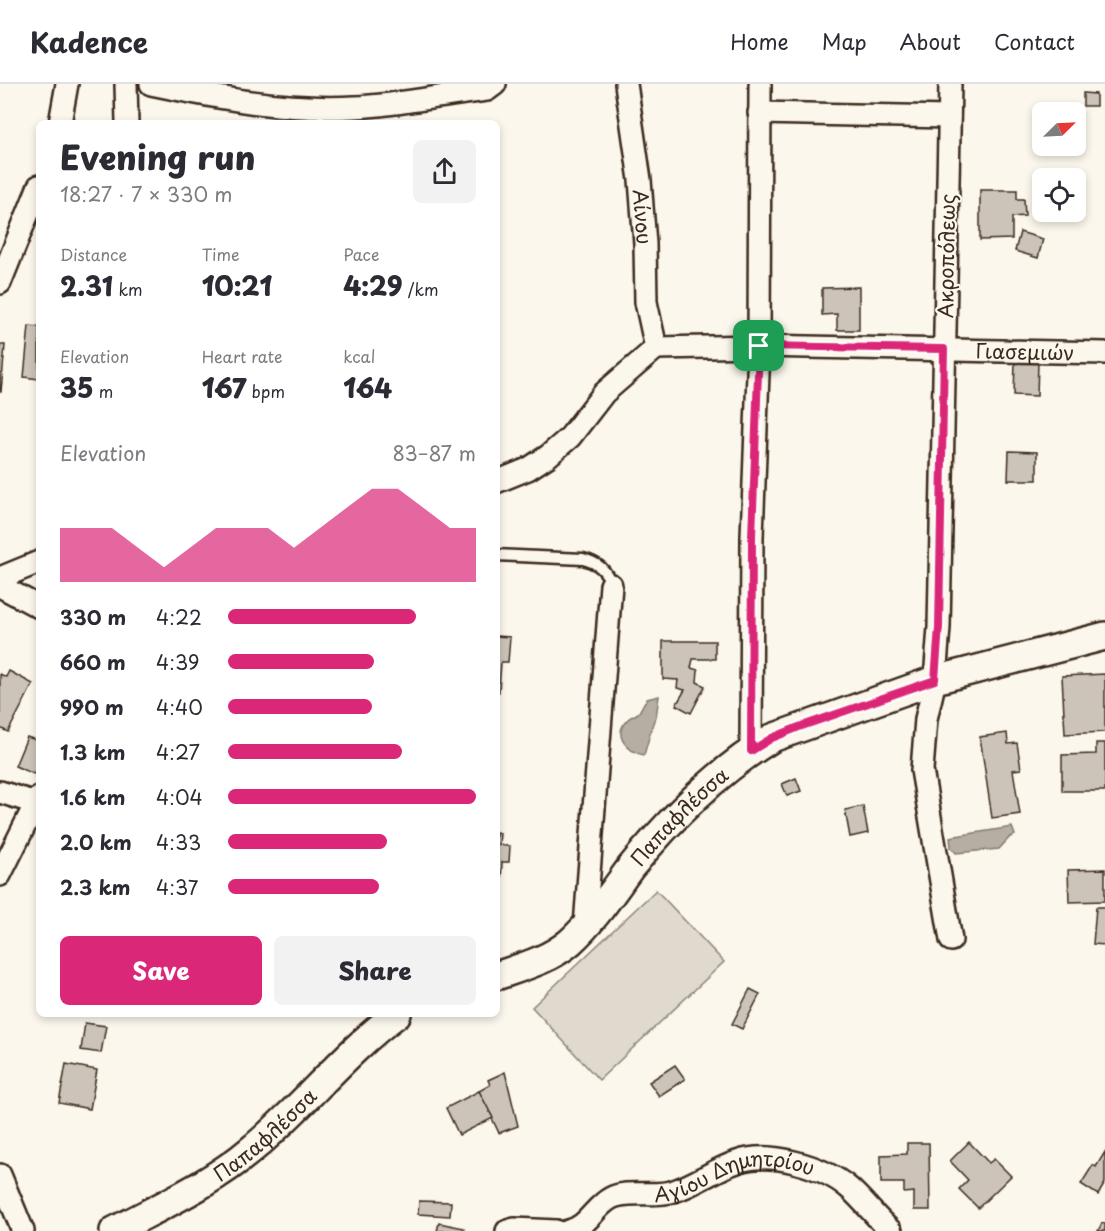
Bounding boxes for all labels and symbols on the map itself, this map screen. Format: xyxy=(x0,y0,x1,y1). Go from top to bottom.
north arrow xyxy=(1032,102,1086,156)
street label: Αίνου xyxy=(626,188,660,245)
street label: Ακροπόλεως xyxy=(930,194,962,318)
pin xyxy=(733,320,784,371)
street label: Γιασεμιών xyxy=(975,335,1075,367)
street label: Παπαφλέσσα xyxy=(623,760,735,872)
street label: Παπαφλέσσα xyxy=(207,1081,323,1188)
street label: Αγίου Δημητρίου xyxy=(653,1143,819,1209)

